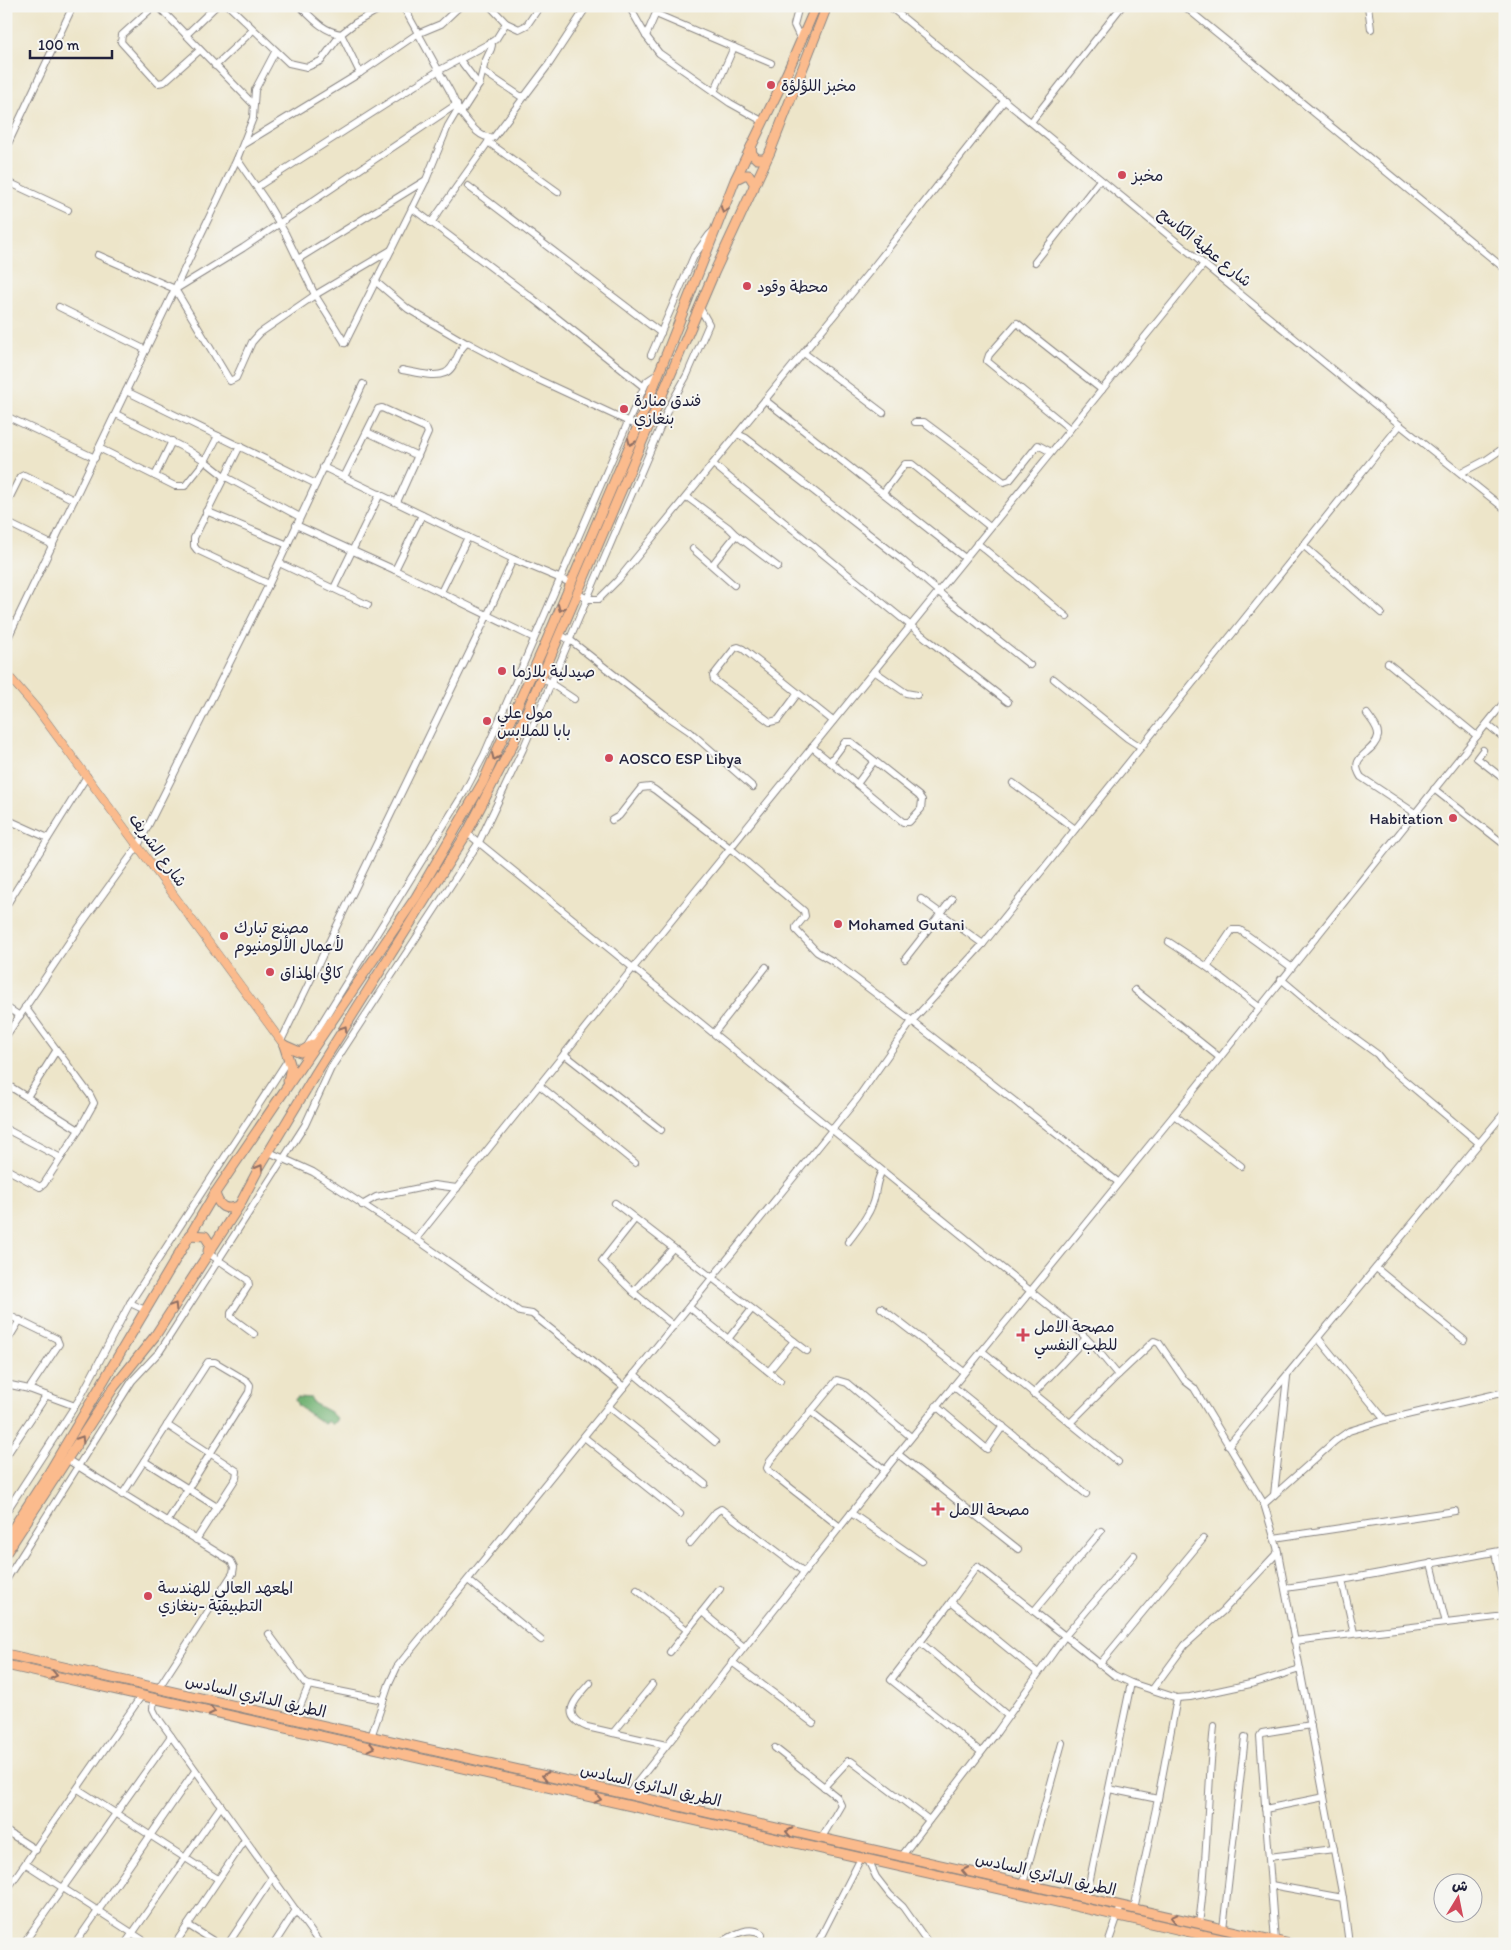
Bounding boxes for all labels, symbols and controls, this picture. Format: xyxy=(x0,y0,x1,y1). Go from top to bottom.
scale bar xyxy=(30,28,112,60)
text: 100 m xyxy=(38,36,80,54)
place label: مخبز اللؤلؤة xyxy=(781,76,856,96)
marker: مخبز اللؤلؤة xyxy=(765,79,777,91)
place label: مخبز xyxy=(1130,166,1163,185)
marker: مخبز xyxy=(1116,169,1128,181)
street label: شارع عطية الكاسح xyxy=(1153,203,1256,292)
one-way arrow xyxy=(720,205,730,214)
place label: محطة وقود xyxy=(757,277,828,297)
marker: محطة وقود xyxy=(741,280,753,292)
place label: فندق منارة بنغازي xyxy=(634,391,702,430)
marker: فندق منارة بنغازي xyxy=(618,403,630,415)
one-way arrow xyxy=(627,437,638,446)
one-way arrow xyxy=(556,603,567,612)
place label: صيدلية بلازما xyxy=(512,662,595,681)
marker: صيدلية بلازما xyxy=(496,665,508,677)
place label: مول علي بابا للملابس xyxy=(497,703,571,740)
marker: مول علي بابا للملابس xyxy=(481,715,493,727)
place label: AOSCO ESP Libya xyxy=(619,749,742,768)
one-way arrow xyxy=(491,752,502,761)
marker: AOSCO ESP Libya xyxy=(603,752,615,764)
place label: Habitation xyxy=(1370,809,1443,828)
street label: شارع الشريف xyxy=(123,810,191,892)
marker: Habitation xyxy=(1447,812,1459,824)
place label: Mohamed Gutani xyxy=(848,915,965,934)
place label: مصنع تبارك لأعمال الألومنيوم xyxy=(234,918,344,958)
marker: Mohamed Gutani xyxy=(832,918,844,930)
marker: مصنع تبارك لأعمال الألومنيوم xyxy=(218,930,230,942)
place label: كافي المذاق xyxy=(280,963,344,984)
marker: كافي المذاق xyxy=(264,966,276,978)
one-way arrow xyxy=(337,1025,347,1034)
one-way arrow xyxy=(253,1164,263,1173)
one-way arrow xyxy=(168,1302,178,1311)
place label: مصحة الامل للطب النفسي xyxy=(1034,1317,1118,1359)
marker: مصحة الامل للطب النفسي xyxy=(1016,1328,1030,1342)
one-way arrow xyxy=(75,1435,84,1444)
place label: مصحة الامل xyxy=(949,1500,1029,1519)
marker: مصحة الامل xyxy=(931,1502,945,1516)
place label: المعهد العالي للهندسة التطبيقية -بنغازي xyxy=(158,1578,293,1617)
marker: المعهد العالي للهندسة التطبيقية -بنغازي xyxy=(142,1590,154,1602)
one-way arrow xyxy=(49,1670,58,1680)
street label: الطريق الدائري السادس xyxy=(183,1671,328,1723)
one-way arrow xyxy=(208,1706,217,1716)
one-way arrow xyxy=(366,1741,375,1752)
street label: الطريق الدائري السادس xyxy=(578,1760,723,1812)
one-way arrow xyxy=(541,1771,550,1782)
one-way arrow xyxy=(593,1793,602,1804)
one-way arrow xyxy=(784,1827,793,1837)
street label: الطريق الدائري السادس xyxy=(973,1849,1118,1901)
one-way arrow xyxy=(960,1866,969,1877)
north arrow xyxy=(1434,1872,1484,1922)
text: ش xyxy=(1451,1876,1469,1895)
one-way arrow xyxy=(1170,1913,1179,1924)

